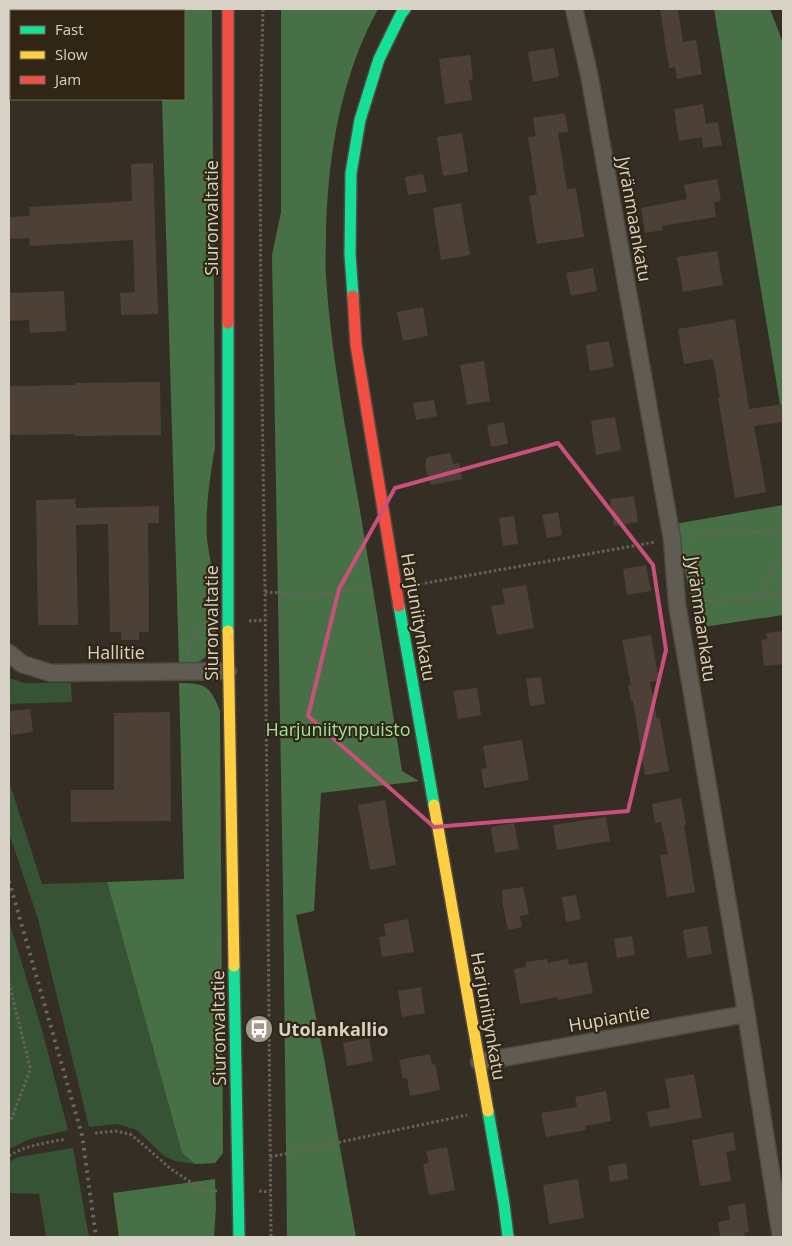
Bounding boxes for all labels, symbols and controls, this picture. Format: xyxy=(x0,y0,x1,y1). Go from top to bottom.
legend xyxy=(10,10,185,100)
text: Fast xyxy=(55,19,84,39)
text: Slow xyxy=(55,44,88,64)
text: Jam xyxy=(53,69,81,89)
street label: Jyränmaankatu xyxy=(612,152,658,284)
street label: Siuronvaltatie xyxy=(199,160,223,276)
street label: Harjuniitynkatu xyxy=(396,551,442,683)
street label: Jyränmaankatu xyxy=(681,553,723,683)
street label: Siuronvaltatie xyxy=(199,565,223,681)
street label: Hallitie xyxy=(87,640,145,664)
park label: Harjuniitynpuisto xyxy=(265,717,411,741)
street label: Harjuniitynkatu xyxy=(466,950,512,1082)
street label: Siuronvaltatie xyxy=(205,970,231,1086)
street label: Hupiantie xyxy=(567,999,651,1037)
bus stop icon: Utolankallio xyxy=(244,1014,274,1044)
place label: Utolankallio xyxy=(278,1017,388,1041)

